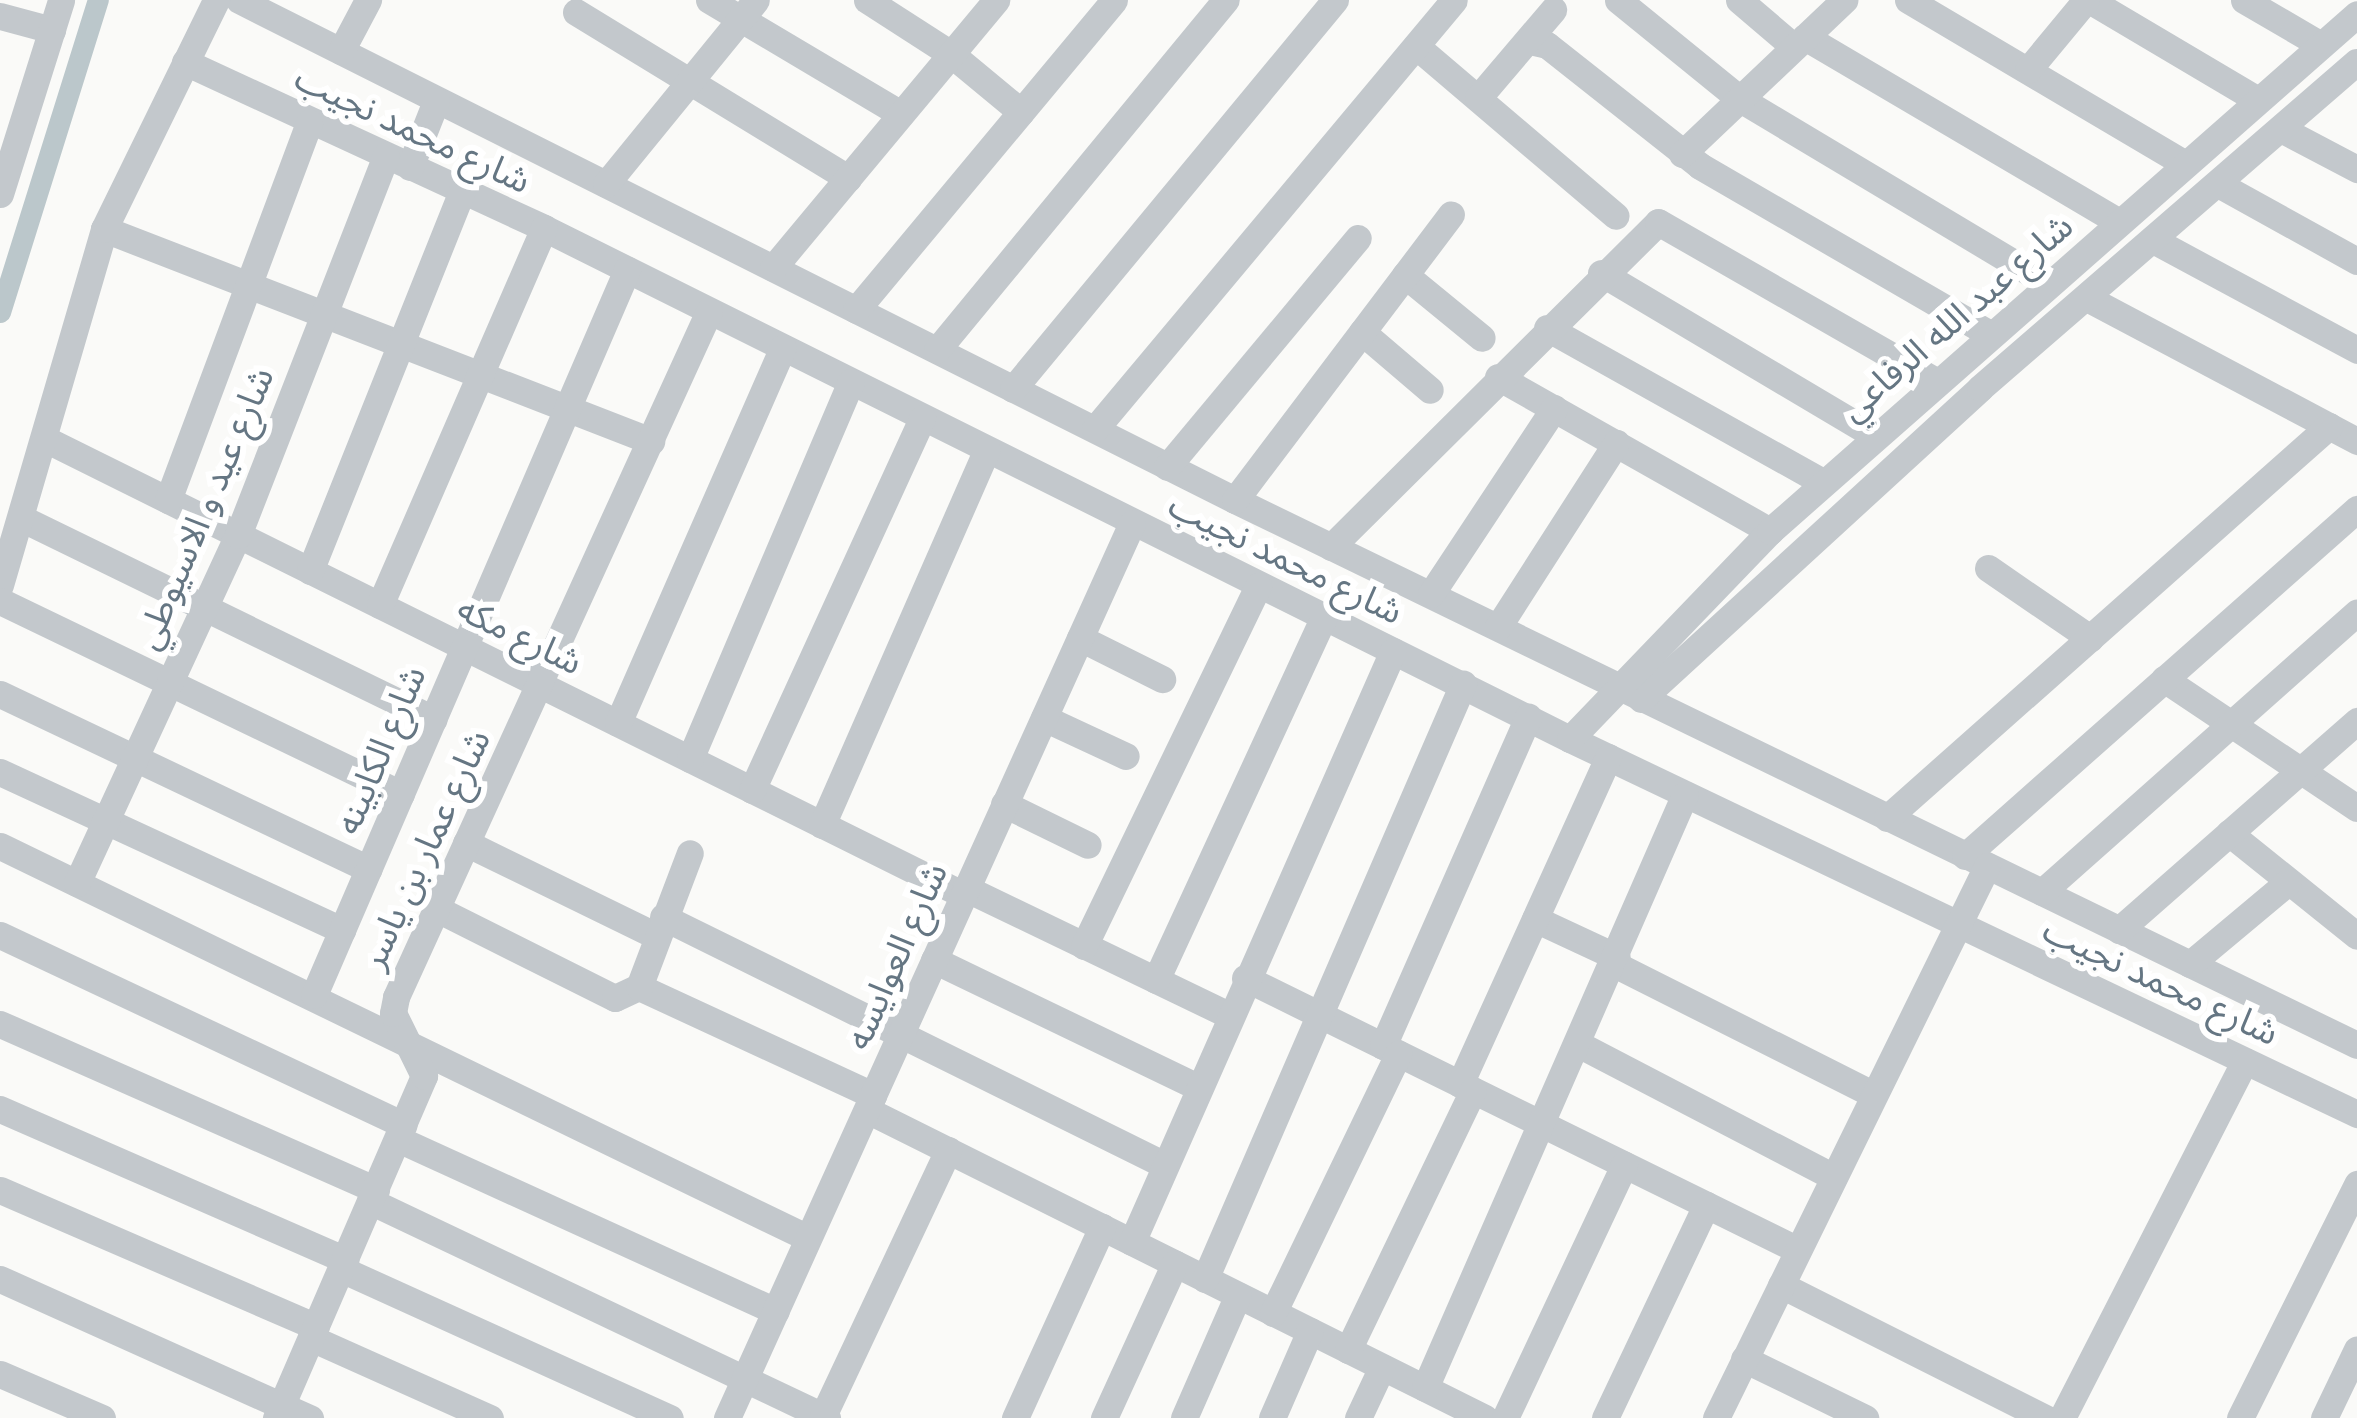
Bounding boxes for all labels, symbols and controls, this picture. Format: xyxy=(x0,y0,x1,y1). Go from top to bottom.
street label: شارع محمد نجيب xyxy=(288,56,538,202)
street label: شارع عبد الله الرفاعي xyxy=(1831,204,2081,430)
street label: شارع عيد و الاسيوطي xyxy=(125,360,283,656)
street label: شارع محمد نجيب xyxy=(1162,483,1410,633)
street label: شارع مكه xyxy=(450,586,590,684)
street label: شارع الكابينه xyxy=(325,659,435,841)
street label: شارع عمار بن ياسر xyxy=(351,723,499,975)
street label: شارع العوايسه xyxy=(836,856,956,1056)
street label: شارع محمد نجيب xyxy=(2036,908,2286,1054)

